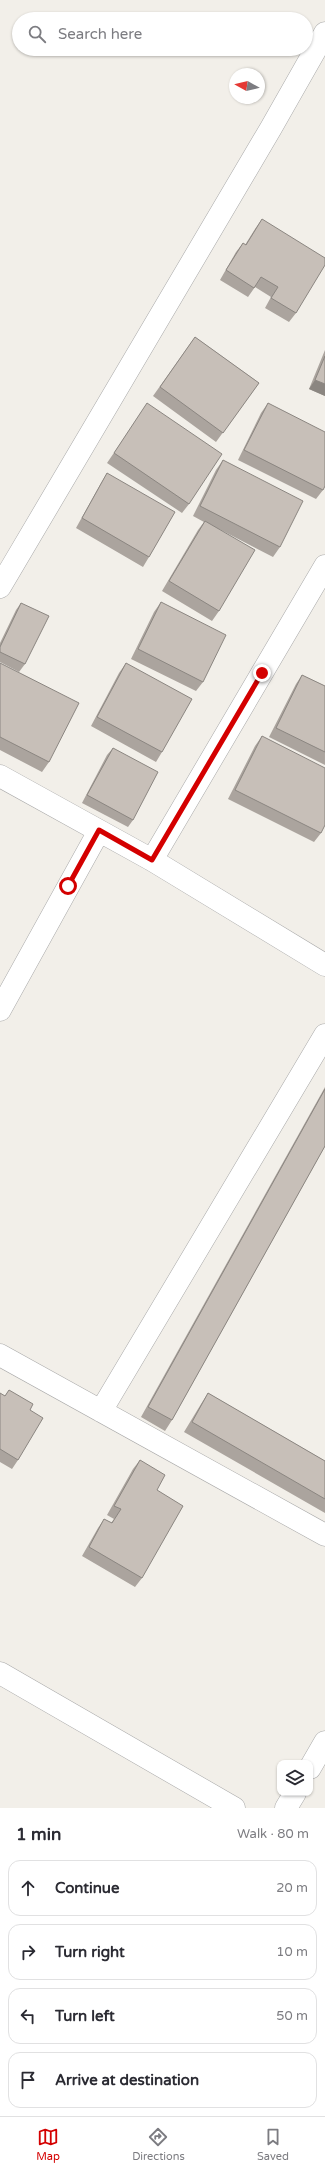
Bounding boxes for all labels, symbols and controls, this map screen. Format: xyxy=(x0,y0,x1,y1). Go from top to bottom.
search box xyxy=(12,12,313,56)
icon: search xyxy=(26,23,48,45)
text: Search here xyxy=(58,25,142,43)
north arrow xyxy=(229,68,265,104)
route end xyxy=(253,664,271,682)
route start xyxy=(59,877,77,895)
map controls xyxy=(277,1760,313,1796)
button: layers xyxy=(277,1760,313,1796)
text: 1 min xyxy=(16,1824,61,1845)
text: Walk · 80 m xyxy=(237,1826,309,1842)
icon: ahead xyxy=(17,1877,39,1899)
text: Continue xyxy=(55,1879,119,1897)
text: 20 m xyxy=(276,1880,308,1896)
icon: right xyxy=(17,1941,39,1963)
text: Turn right xyxy=(55,1943,125,1961)
text: 10 m xyxy=(276,1944,308,1960)
icon: left xyxy=(17,2005,39,2027)
text: Turn left xyxy=(55,2007,115,2025)
text: 50 m xyxy=(276,2008,308,2024)
icon: arrive xyxy=(17,2069,39,2091)
text: Arrive at destination xyxy=(55,2071,199,2089)
tab: Map xyxy=(36,2126,60,2163)
tab: Directions xyxy=(132,2126,185,2163)
tab: Saved xyxy=(257,2126,289,2163)

